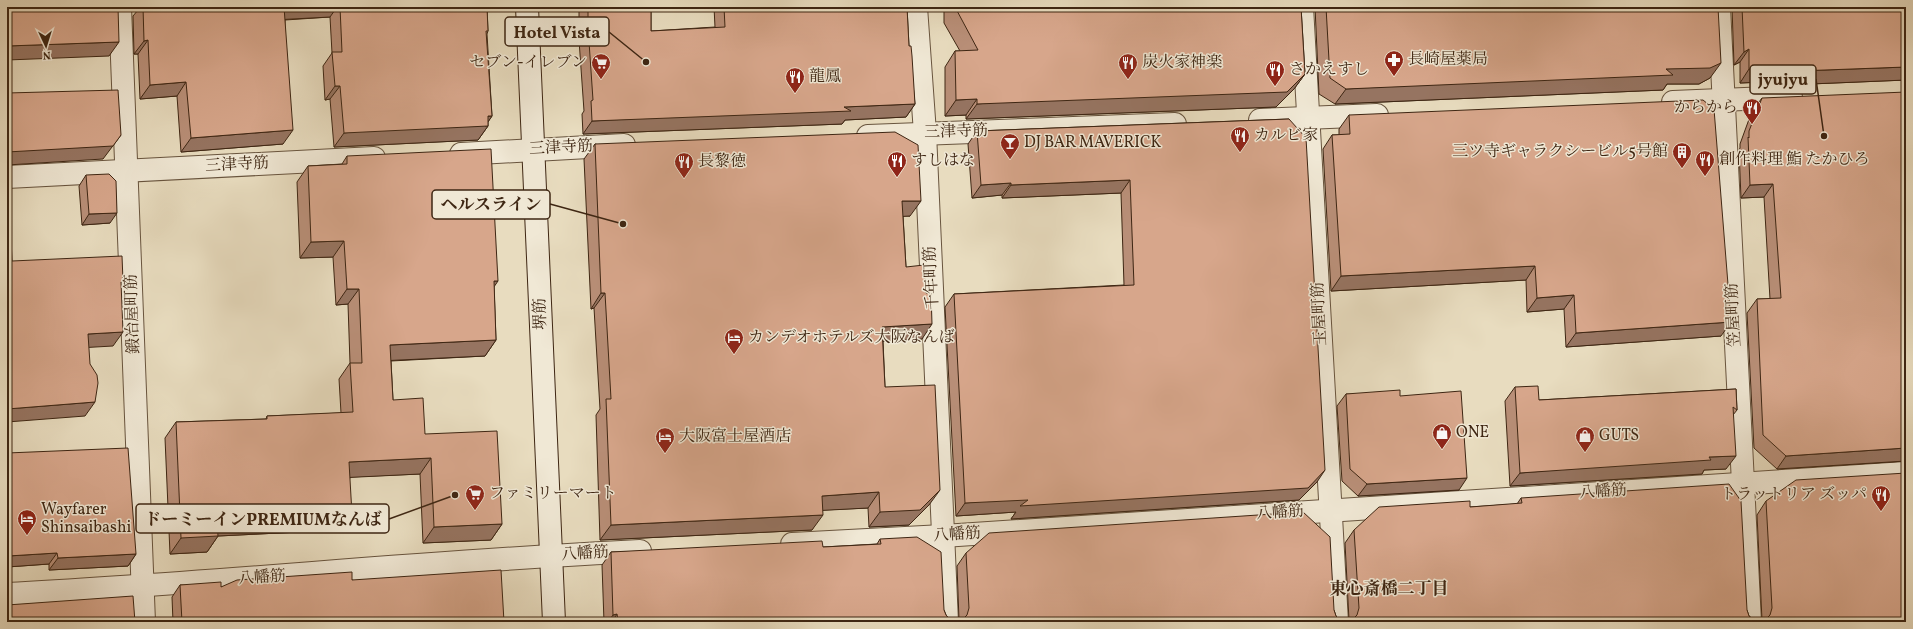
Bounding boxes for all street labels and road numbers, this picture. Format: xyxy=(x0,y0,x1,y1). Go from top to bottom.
street label: 三津寺筋 xyxy=(924,120,988,144)
street label: 三津寺筋 xyxy=(528,135,594,161)
street label: 三津寺筋 xyxy=(204,152,270,178)
street label: 千年町筋 xyxy=(919,245,945,311)
street label: 鍛冶屋町筋 xyxy=(121,274,145,354)
street label: 玉屋町筋 xyxy=(1307,281,1333,347)
street label: 笠屋町筋 xyxy=(1721,282,1747,348)
street label: 堺筋 xyxy=(529,298,553,330)
street label: 八幡筋 xyxy=(1578,479,1628,505)
street label: 八幡筋 xyxy=(1255,500,1305,526)
street label: 八幡筋 xyxy=(932,522,982,548)
street label: 八幡筋 xyxy=(560,541,610,567)
street label: 八幡筋 xyxy=(237,565,287,591)

